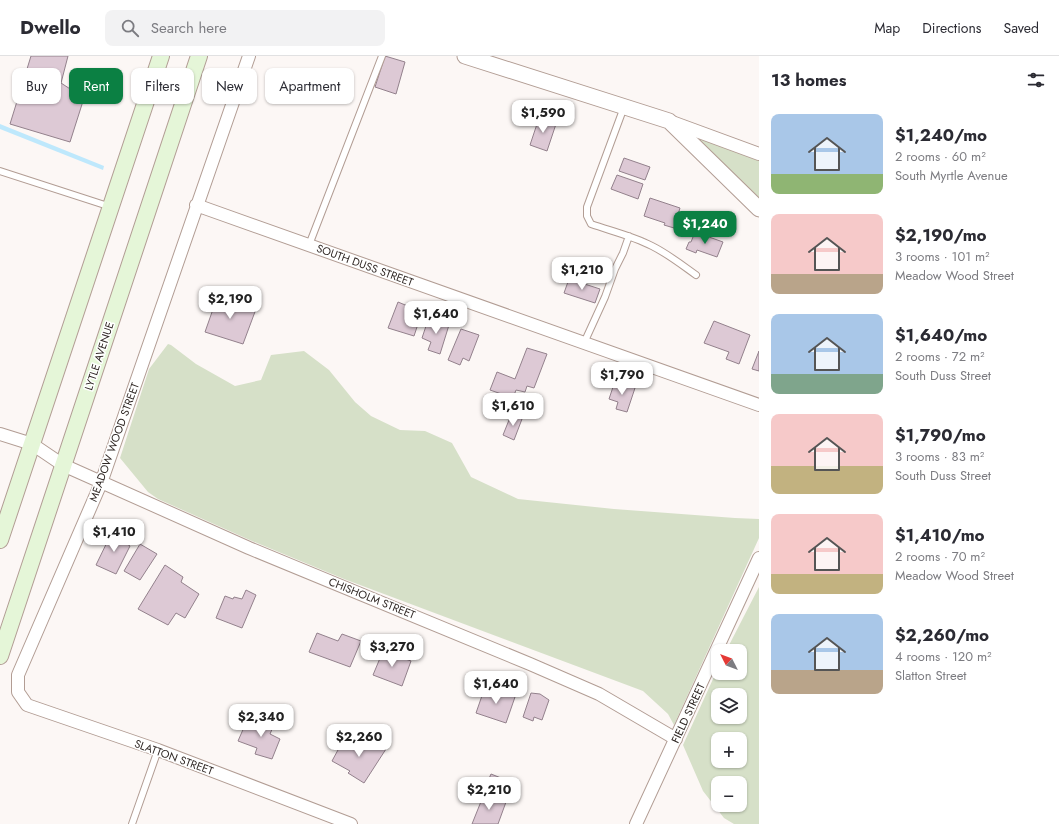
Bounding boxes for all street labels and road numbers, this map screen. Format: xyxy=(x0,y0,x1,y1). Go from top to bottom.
street label: SOUTH DUSS STREET xyxy=(314,240,416,290)
street label: LYTLE AVENUE xyxy=(80,320,118,392)
street label: MEADOW WOOD STREET xyxy=(85,380,143,504)
street label: CHISHOLM STREET xyxy=(326,573,418,623)
street label: FIELD STREET xyxy=(667,680,709,746)
street label: SLATTON STREET xyxy=(132,735,216,779)

